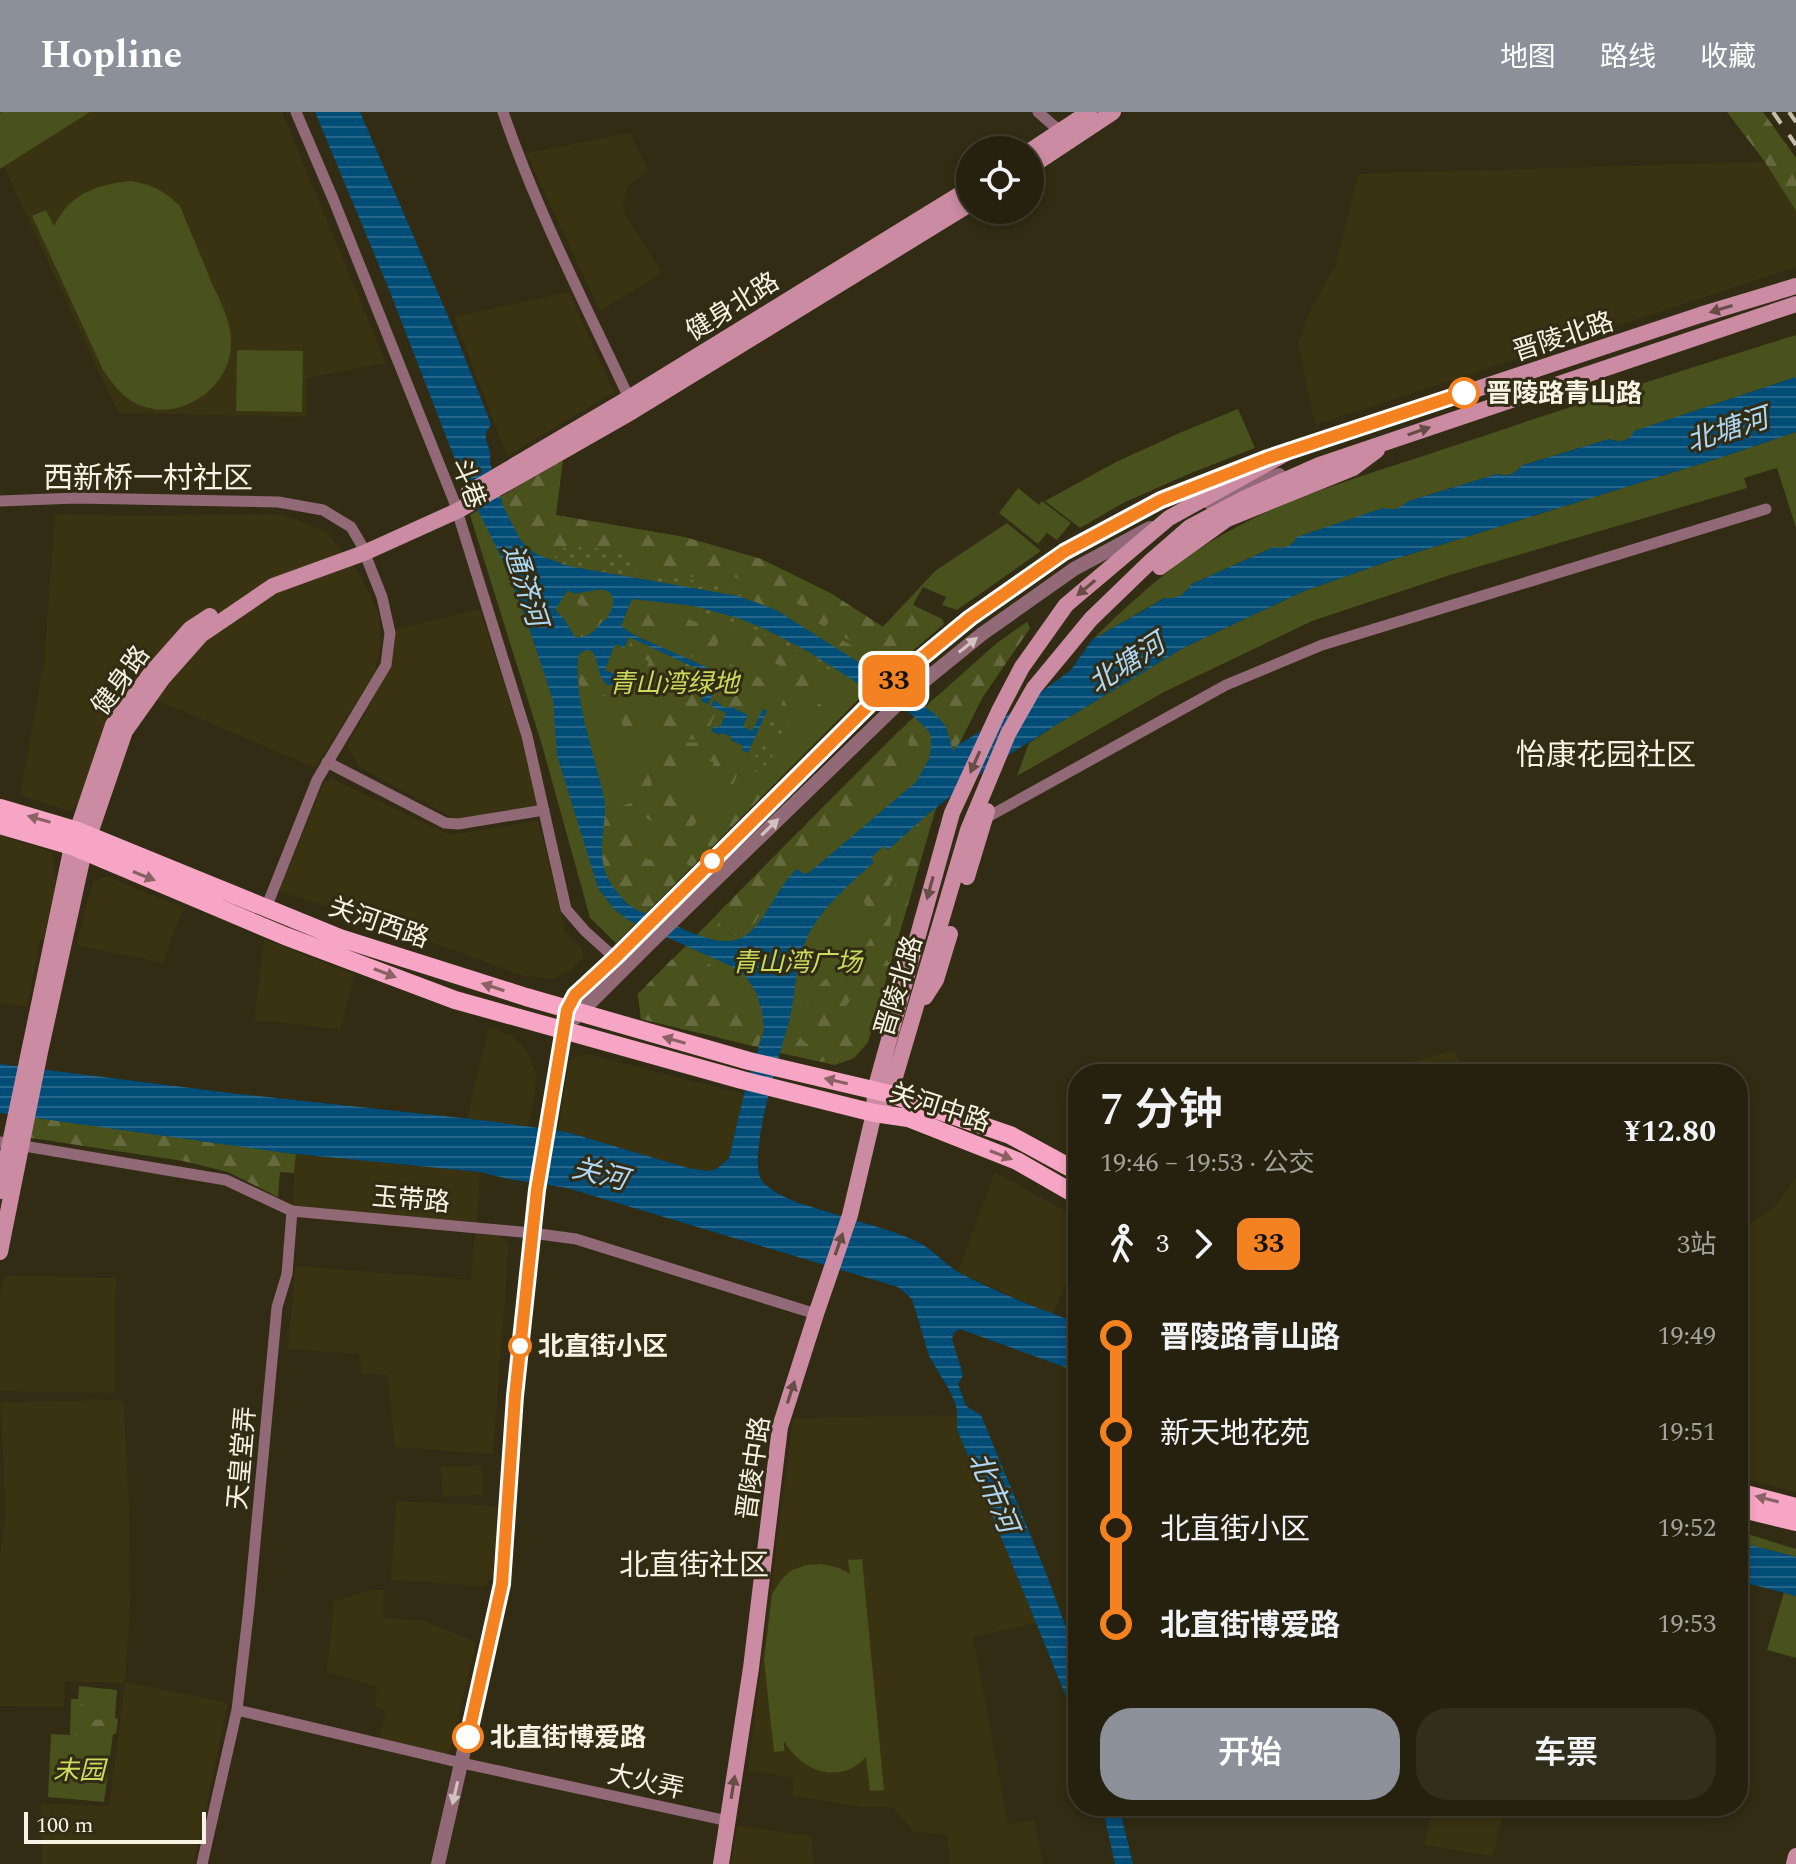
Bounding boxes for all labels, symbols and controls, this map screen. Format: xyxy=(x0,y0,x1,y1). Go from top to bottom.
text: Hopline xyxy=(40,27,182,85)
text: 地图 xyxy=(1500,36,1556,79)
text: 路线 xyxy=(1600,36,1656,79)
text: 收藏 xyxy=(1700,36,1756,79)
map controls xyxy=(956,136,1044,224)
button: locate xyxy=(956,136,1044,224)
street label: 健身北路 xyxy=(678,262,787,351)
street label: 晋陵北路 xyxy=(1508,302,1619,372)
one-way arrow xyxy=(1709,303,1733,316)
place label: 晋陵路青山路 xyxy=(1486,374,1642,414)
marker: 晋陵路青山路 xyxy=(1449,378,1479,408)
water label: 北塘河 xyxy=(1681,395,1779,464)
one-way arrow xyxy=(1407,424,1431,436)
street label: 斗巷 xyxy=(440,452,496,515)
district label: 西新桥一村社区 xyxy=(43,456,253,502)
water label: 通济河 xyxy=(491,539,560,637)
one-way arrow xyxy=(1077,578,1096,596)
water label: 北塘河 xyxy=(1080,621,1178,705)
street label: 健身路 xyxy=(82,637,160,724)
one-way arrow xyxy=(958,637,978,654)
line badge: 33 xyxy=(858,655,930,707)
text: 33 xyxy=(878,659,910,702)
park label: 青山湾绿地 xyxy=(609,664,742,704)
district label: 怡康花园社区 xyxy=(1516,733,1696,779)
one-way arrow xyxy=(969,751,982,774)
one-way arrow xyxy=(27,812,51,825)
one-way arrow xyxy=(760,819,779,837)
unlabelled marker xyxy=(701,850,723,872)
one-way arrow xyxy=(132,869,156,882)
one-way arrow xyxy=(924,876,936,901)
street label: 关河西路 xyxy=(323,887,434,959)
street label: 晋陵北路 xyxy=(865,931,933,1042)
park label: 青山湾广场 xyxy=(732,943,864,983)
one-way arrow xyxy=(373,967,397,980)
one-way arrow xyxy=(481,980,505,992)
one-way arrow xyxy=(661,1033,685,1046)
street label: 关河中路 xyxy=(884,1073,995,1143)
one-way arrow xyxy=(823,1075,848,1087)
text: 7 分钟 xyxy=(1100,1077,1223,1144)
text: ¥12.80 xyxy=(1624,1109,1716,1155)
text: 19:46 – 19:53 · 公交 xyxy=(1100,1143,1315,1183)
water label: 关河 xyxy=(567,1147,637,1203)
one-way arrow xyxy=(989,1149,1013,1162)
street label: 玉带路 xyxy=(370,1177,452,1223)
icon: walk xyxy=(1100,1222,1144,1266)
icon: forward xyxy=(1181,1222,1225,1266)
text: 33 xyxy=(1253,1222,1284,1265)
text: 3 xyxy=(1156,1224,1169,1264)
text: 3站 xyxy=(1677,1225,1716,1265)
one-way arrow xyxy=(834,1232,846,1256)
text: 晋陵路青山路 xyxy=(1160,1315,1340,1361)
text: 19:49 xyxy=(1657,1316,1716,1356)
place label: 北直街小区 xyxy=(538,1327,668,1367)
marker: 北直街小区 xyxy=(509,1335,531,1357)
one-way arrow xyxy=(785,1379,798,1403)
street label: 天皇堂弄 xyxy=(218,1405,266,1512)
text: 新天地花苑 xyxy=(1160,1411,1310,1457)
text: 19:51 xyxy=(1657,1412,1716,1452)
street label: 晋陵中路 xyxy=(727,1414,781,1522)
water label: 北市河 xyxy=(956,1446,1031,1544)
one-way arrow xyxy=(1754,1493,1779,1505)
text: 北直街小区 xyxy=(1160,1507,1310,1553)
text: 19:52 xyxy=(1657,1508,1716,1548)
district label: 北直街社区 xyxy=(619,1543,769,1589)
text: 北直街博爱路 xyxy=(1160,1603,1340,1649)
text: 19:53 xyxy=(1657,1604,1716,1644)
button: 开始 xyxy=(1100,1708,1400,1800)
button: 车票 xyxy=(1416,1708,1716,1800)
place label: 北直街博爱路 xyxy=(490,1718,646,1758)
marker: 北直街博爱路 xyxy=(453,1722,483,1752)
park label: 未园 xyxy=(53,1751,109,1791)
street label: 大火弄 xyxy=(603,1754,688,1810)
one-way arrow xyxy=(727,1774,740,1799)
one-way arrow xyxy=(448,1781,461,1806)
scale bar xyxy=(24,1808,206,1844)
text: 100 m xyxy=(36,1809,93,1842)

